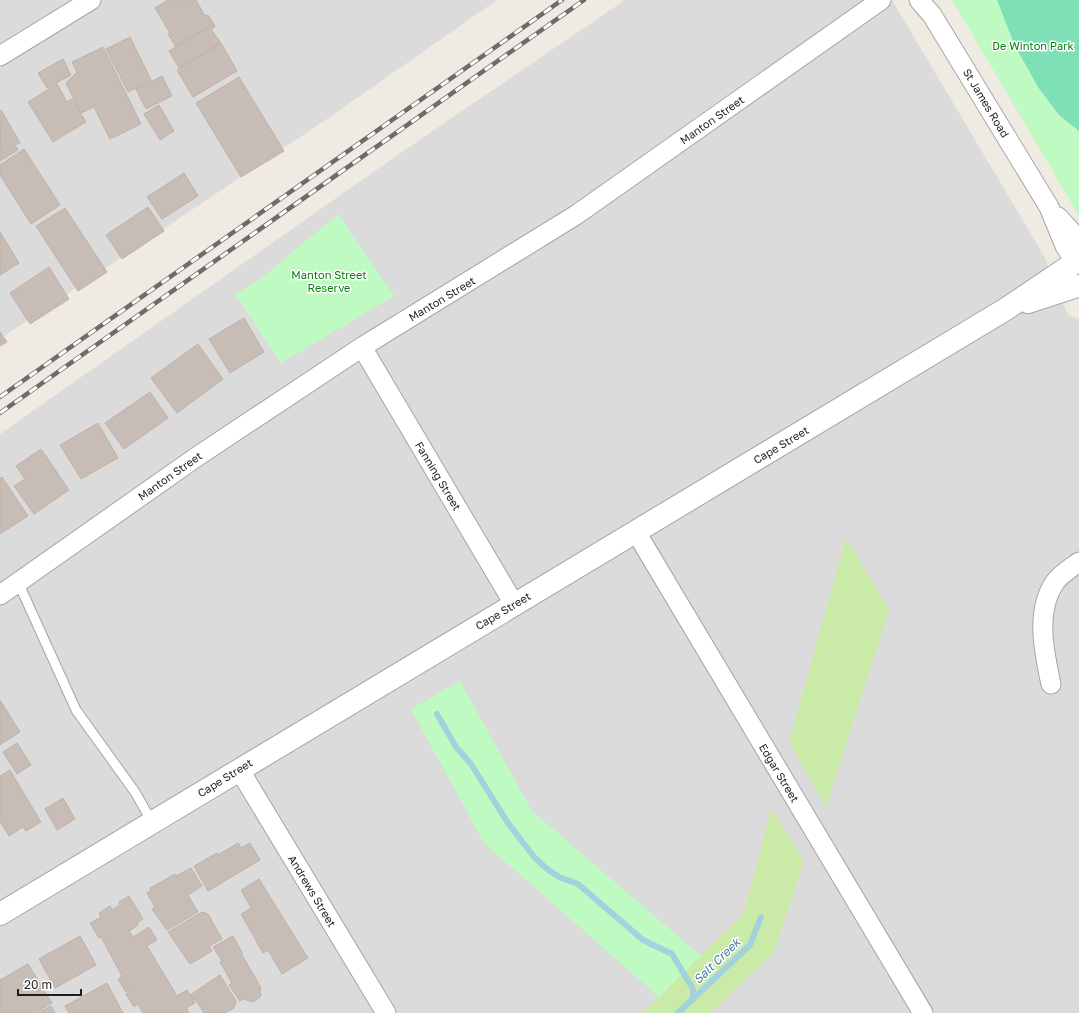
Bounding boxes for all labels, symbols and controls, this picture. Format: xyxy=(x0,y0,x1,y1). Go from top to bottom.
park label: De Winton Park xyxy=(992,39,1074,52)
street label: St James Road xyxy=(961,66,1012,139)
street label: Manton Street xyxy=(677,93,746,147)
park label: Manton Street Reserve xyxy=(291,268,367,294)
street label: Manton Street xyxy=(406,274,477,324)
street label: Cape Street xyxy=(751,423,811,466)
street label: Fanning Street xyxy=(413,439,464,512)
street label: Manton Street xyxy=(135,449,204,503)
street label: Cape Street xyxy=(473,589,533,632)
street label: Edgar Street xyxy=(757,741,802,804)
street label: Cape Street xyxy=(195,756,255,800)
street label: Andrews Street xyxy=(286,853,339,929)
water label: Salt Creek xyxy=(690,934,744,987)
scale bar xyxy=(18,971,81,997)
text: 20 m xyxy=(24,977,52,992)

